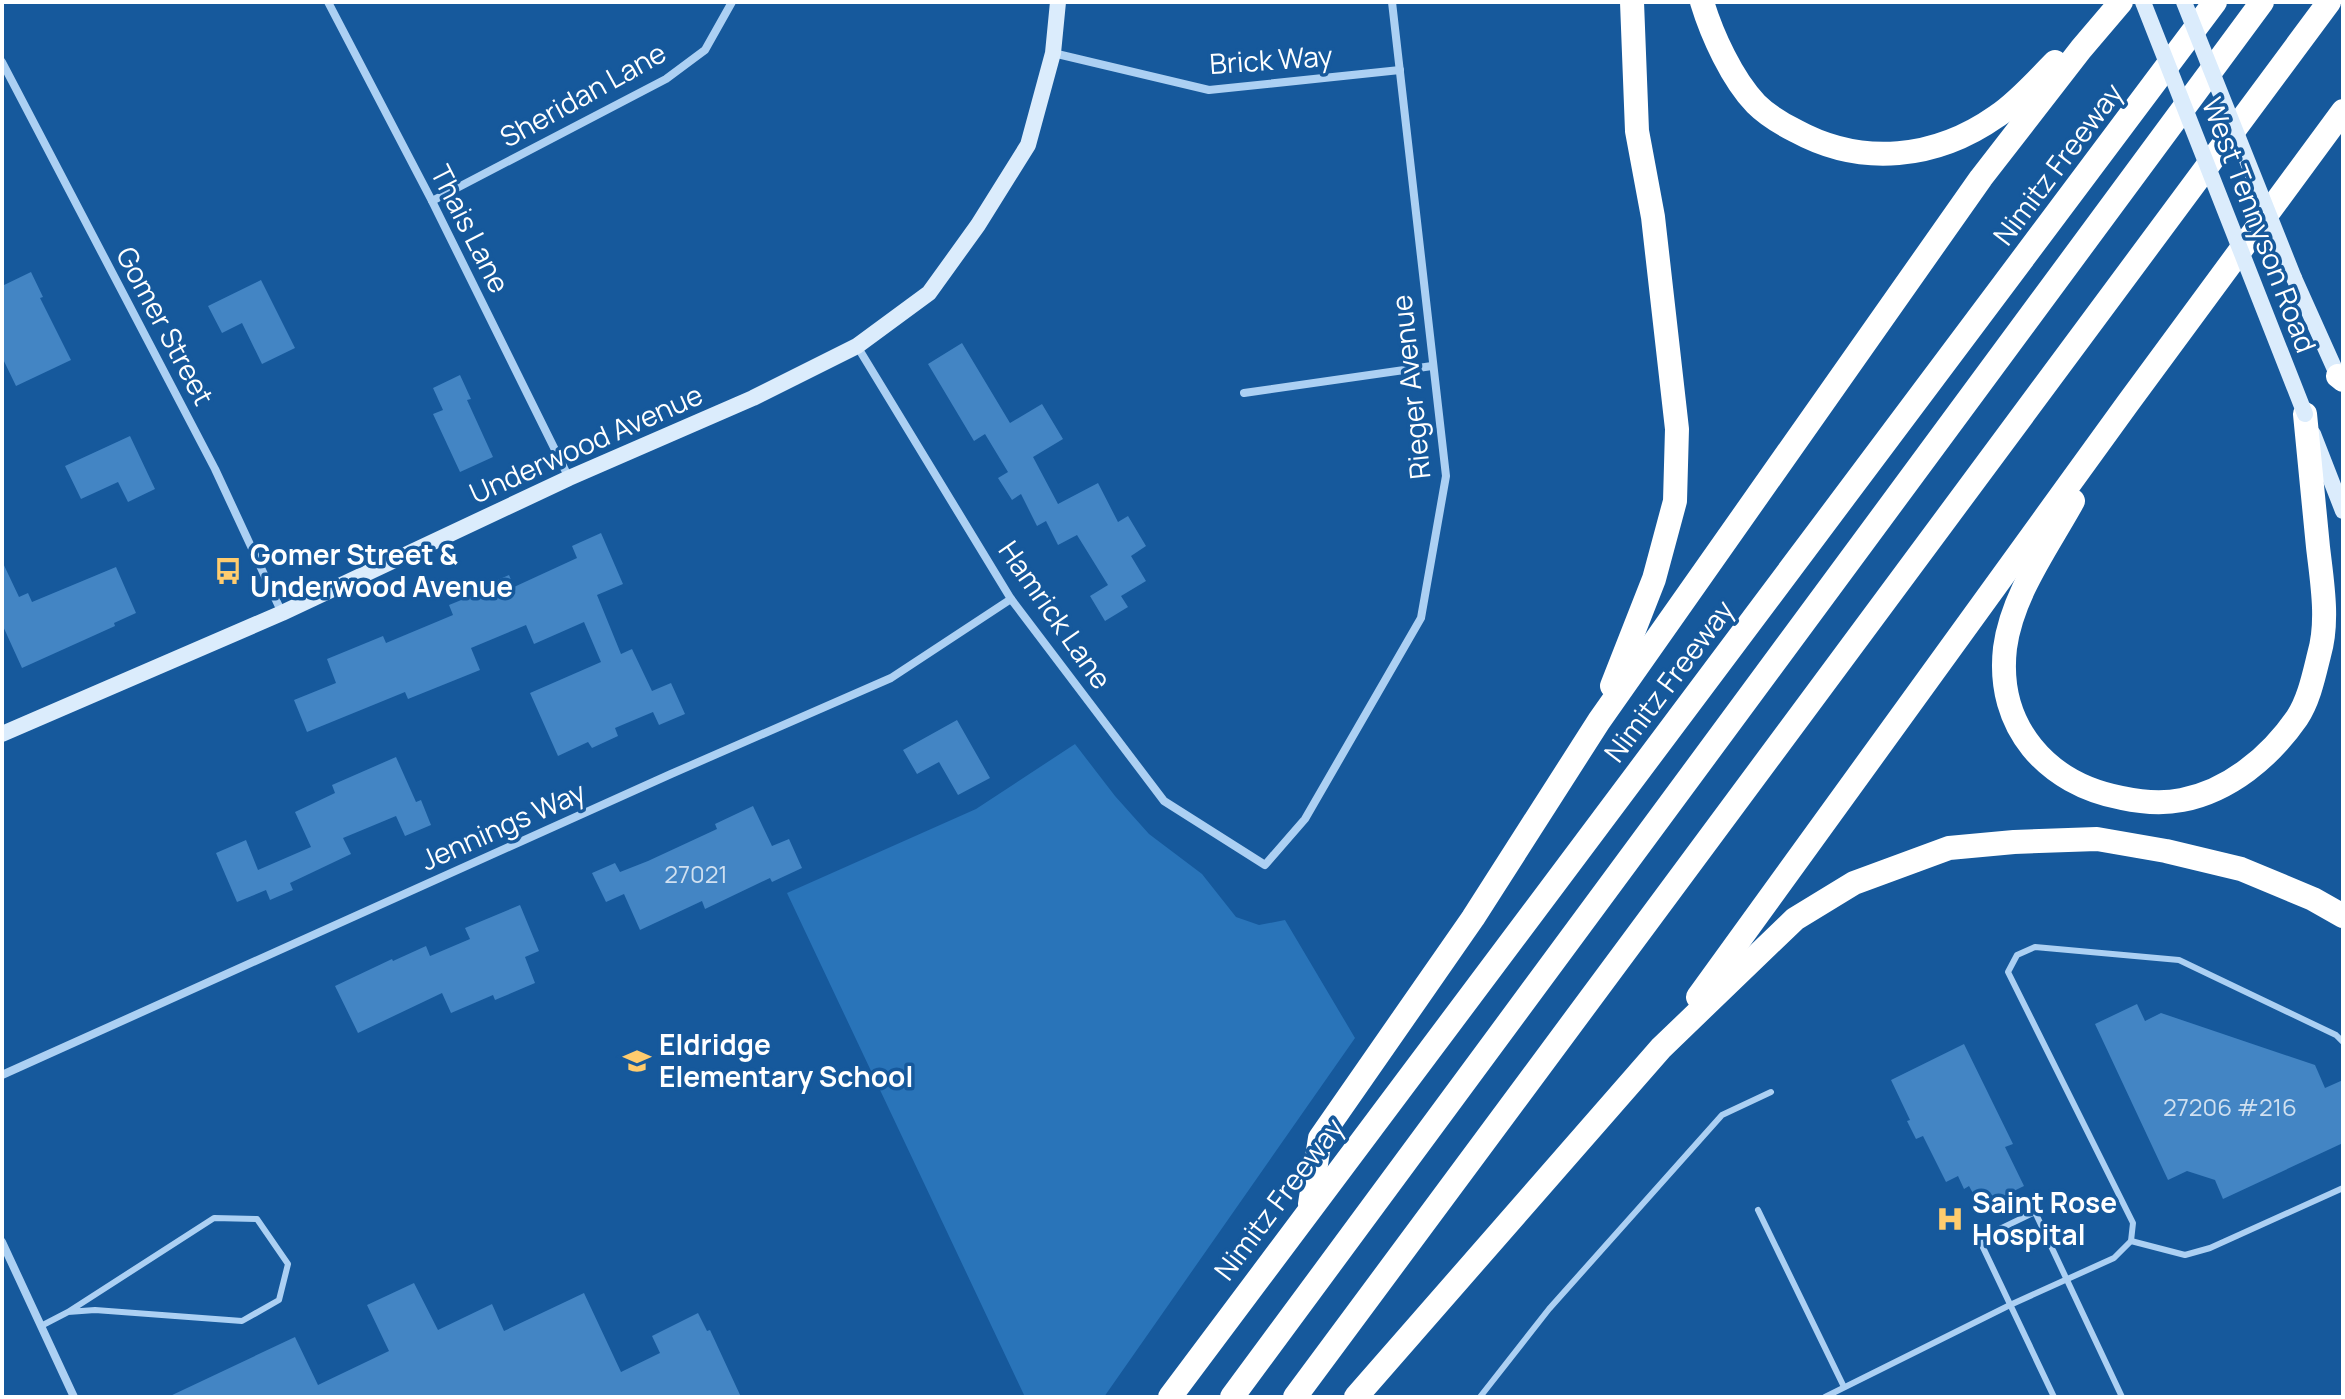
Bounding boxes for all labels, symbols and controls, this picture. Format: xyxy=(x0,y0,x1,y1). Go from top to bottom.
street label: Sheridan Lane xyxy=(493,33,672,155)
street label: Brick Way xyxy=(1208,36,1334,82)
street label: Nimitz Freeway xyxy=(1984,74,2131,252)
street label: West Tennyson Road xyxy=(2194,92,2326,358)
street label: Thais Lane xyxy=(423,158,519,299)
street label: Gomer Street xyxy=(108,240,224,411)
street label: Rieger Avenue xyxy=(1381,293,1439,481)
street label: Underwood Avenue xyxy=(463,375,708,512)
street label: Hamrick Lane xyxy=(991,533,1121,696)
place label: Gomer Street & Underwood Avenue xyxy=(250,535,513,605)
bus stop icon: Gomer Street & Underwood Avenue xyxy=(213,556,243,586)
street label: Nimitz Freeway xyxy=(1595,591,1742,769)
street label: Jennings Way xyxy=(414,772,591,878)
house number: 27021 xyxy=(664,857,728,890)
place label: Eldridge Elementary School xyxy=(659,1025,913,1095)
school or university icon: Eldridge Elementary School xyxy=(622,1046,652,1076)
house number: 27206 #216 xyxy=(2163,1090,2297,1123)
street label: Nimitz Freeway xyxy=(1205,1109,1352,1287)
place label: Saint Rose Hospital xyxy=(1972,1183,2117,1253)
hospital icon: Saint Rose Hospital xyxy=(1935,1204,1965,1234)

